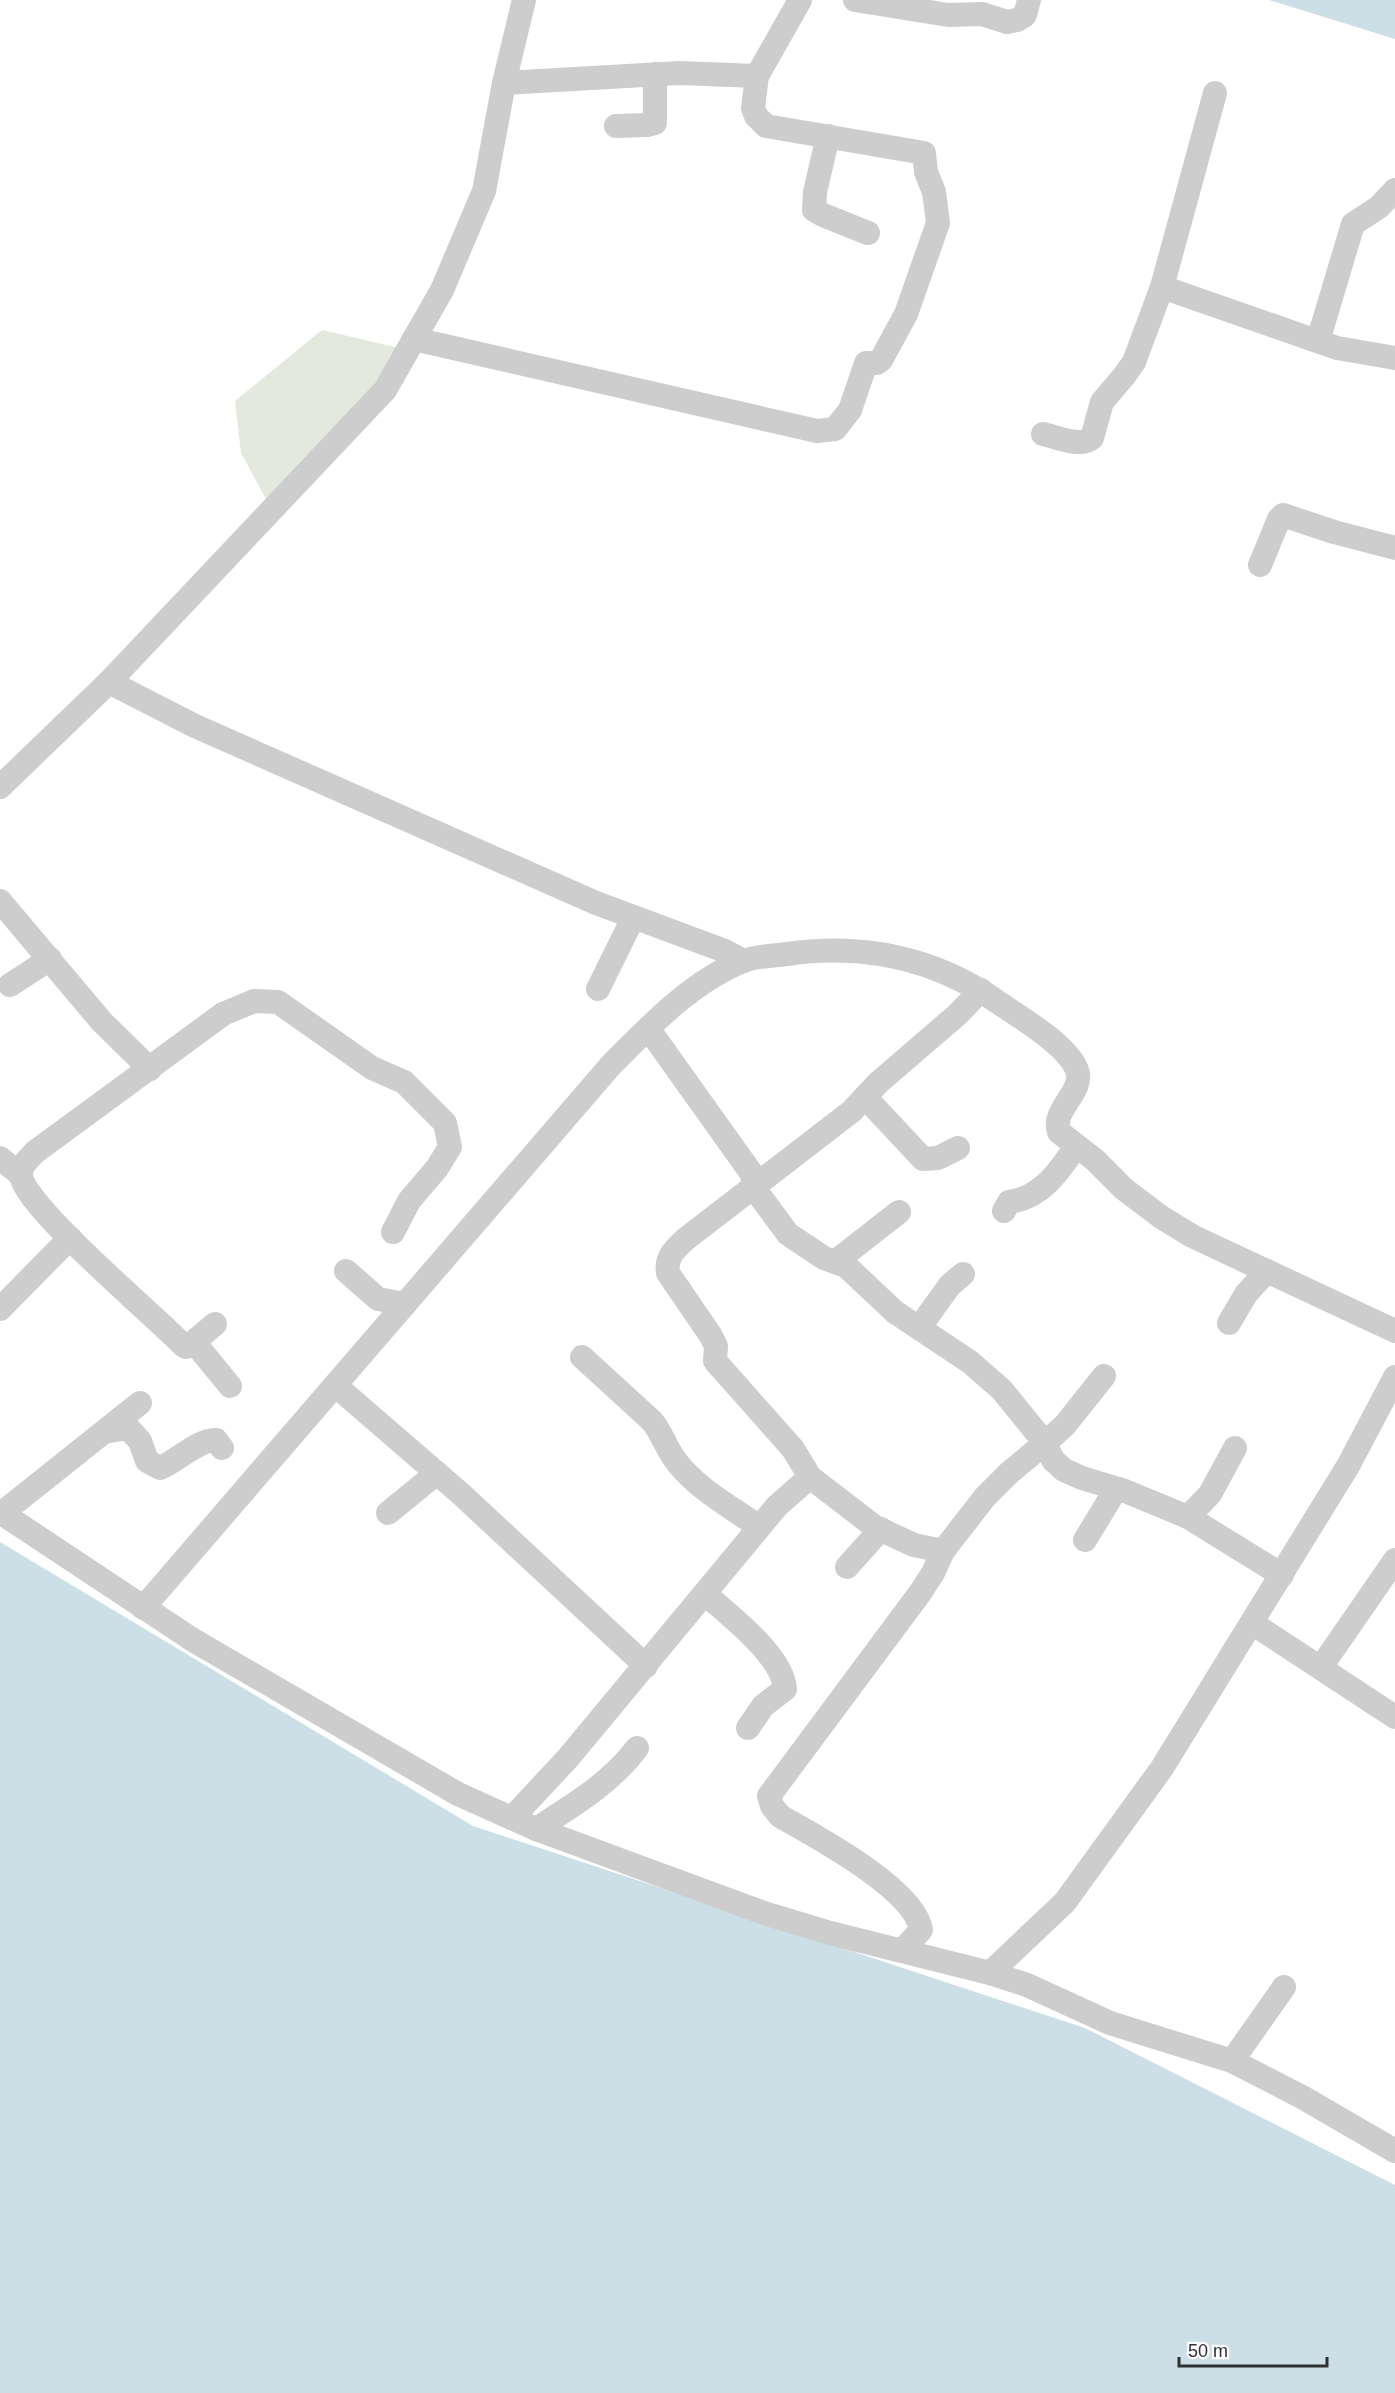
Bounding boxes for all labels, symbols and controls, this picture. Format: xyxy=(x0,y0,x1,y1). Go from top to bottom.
scale bar xyxy=(1179,2330,1328,2368)
text: 50 m xyxy=(1188,2341,1228,2361)

